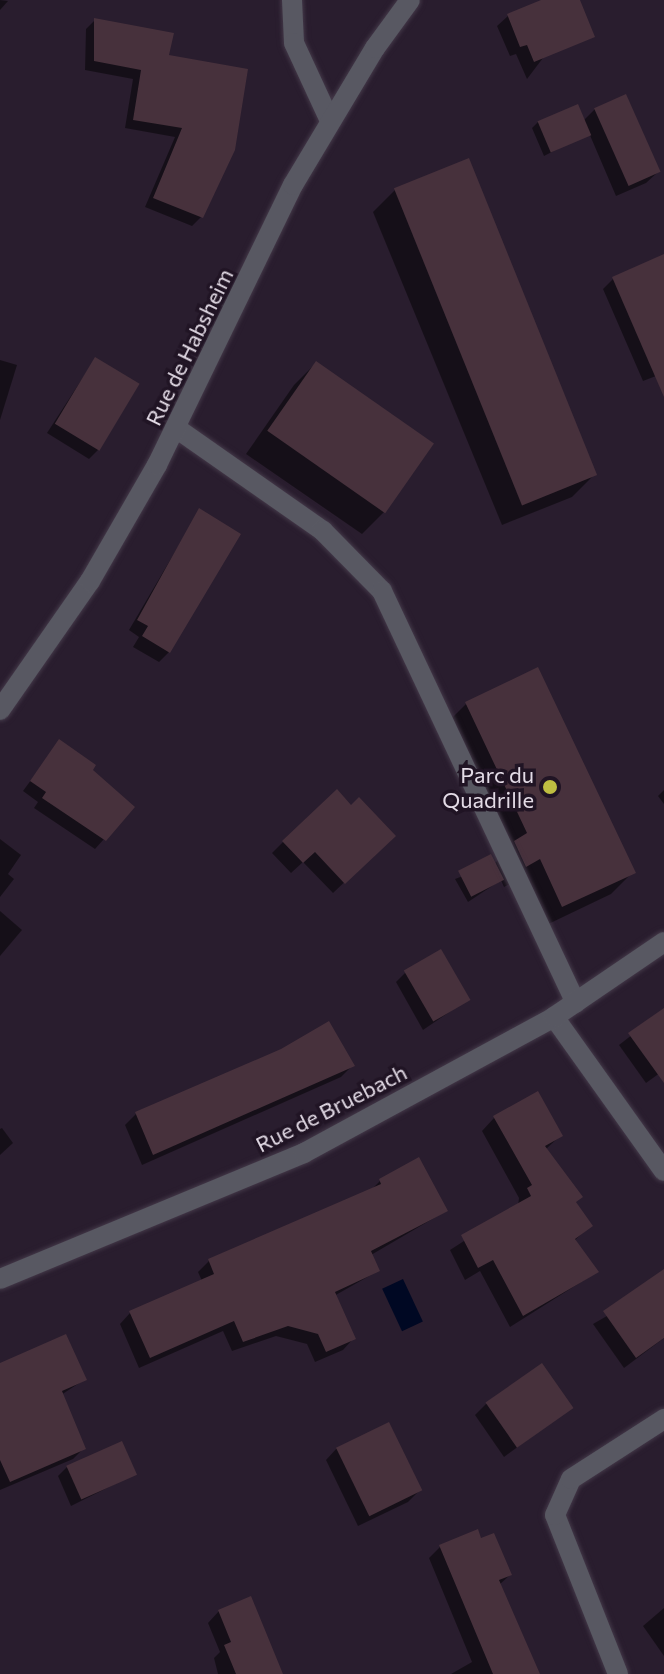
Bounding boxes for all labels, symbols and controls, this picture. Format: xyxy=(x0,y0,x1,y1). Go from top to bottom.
street label: Rue de Habsheim xyxy=(140,264,238,430)
place label: Parc du Quadrille xyxy=(442,761,534,812)
marker: Parc du Quadrille xyxy=(541,778,559,796)
street label: Rue de Bruebach xyxy=(251,1059,411,1157)

